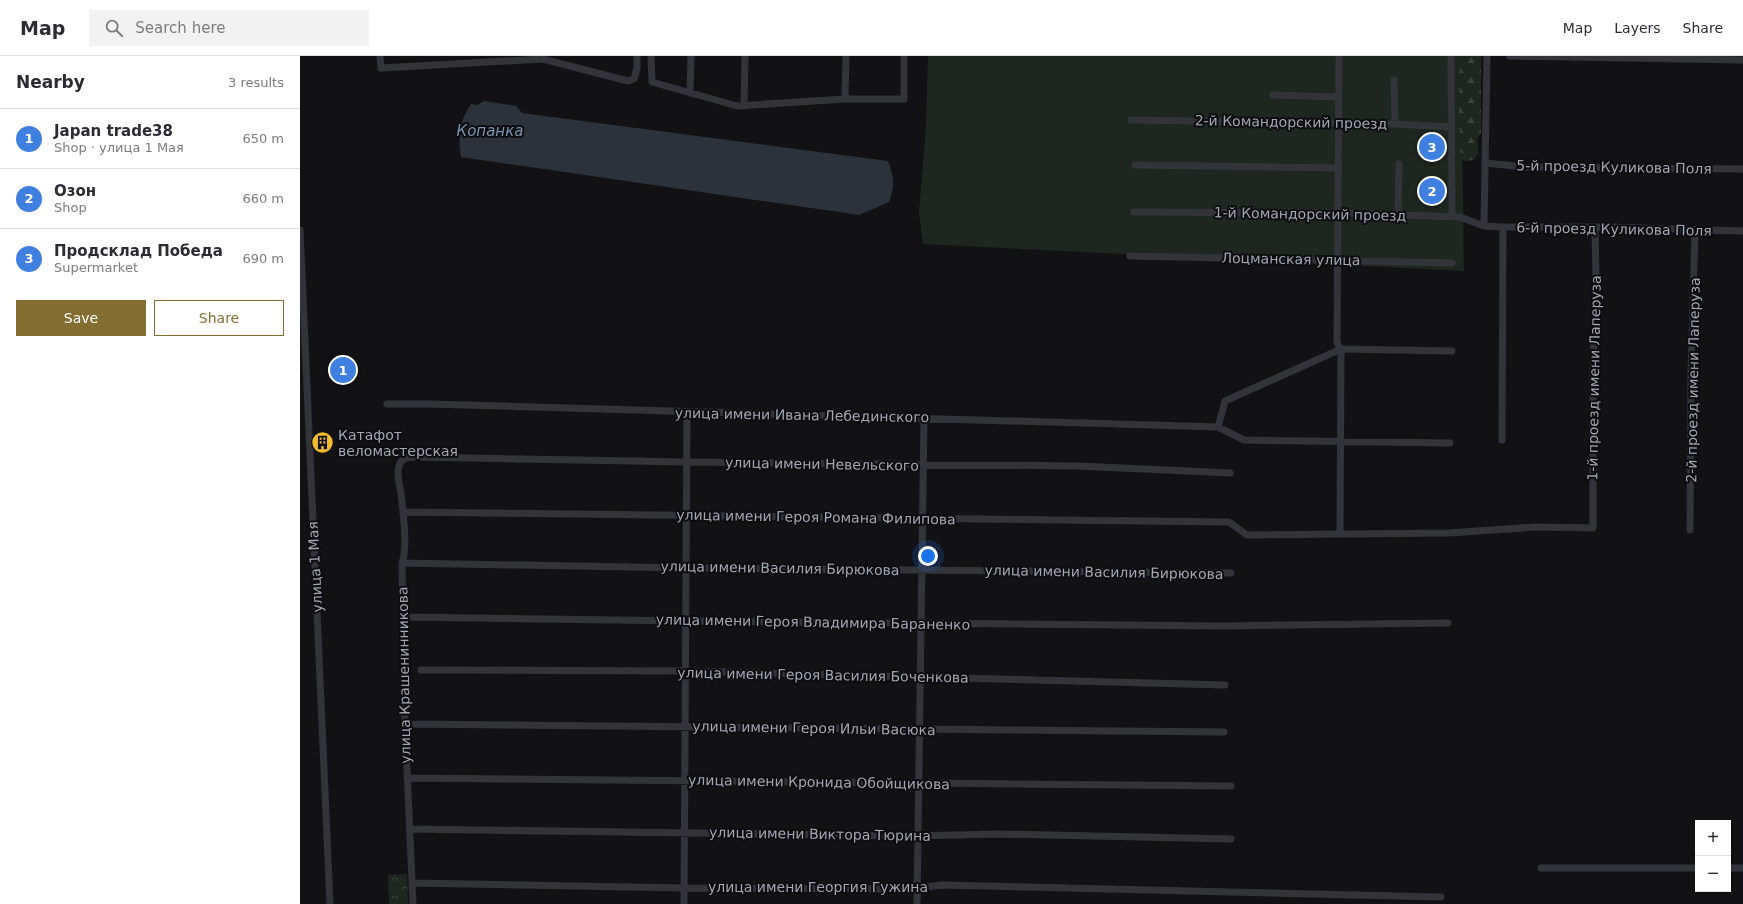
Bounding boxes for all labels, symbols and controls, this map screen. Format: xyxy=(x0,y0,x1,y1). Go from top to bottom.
search box xyxy=(89,10,369,46)
text: Map xyxy=(20,17,65,39)
icon: search xyxy=(103,17,125,39)
text: Search here xyxy=(135,19,225,37)
text: Map xyxy=(1563,20,1592,36)
text: Layers xyxy=(1614,20,1661,36)
text: Share xyxy=(1683,20,1723,36)
text: Nearby xyxy=(16,72,85,92)
text: 3 results xyxy=(228,75,284,90)
street label: 2-й Командорский проезд xyxy=(1195,112,1387,132)
text: Japan trade38 xyxy=(54,122,173,140)
water label: Копанка xyxy=(457,122,523,140)
text: 1 xyxy=(24,131,34,146)
text: 650 m xyxy=(242,131,284,146)
pin: 3 xyxy=(1419,132,1445,162)
text: Shop · улица 1 Мая xyxy=(54,140,184,155)
street label: 5-й проезд Куликова Поля xyxy=(1516,157,1712,177)
pin: 2 xyxy=(1419,176,1445,206)
text: Озон xyxy=(54,182,96,200)
text: 2 xyxy=(24,191,34,206)
text: 660 m xyxy=(242,191,284,206)
text: Shop xyxy=(54,200,87,215)
street label: 1-й Командорский проезд xyxy=(1214,204,1406,224)
street label: 6-й проезд Куликова Поля xyxy=(1516,219,1712,239)
text: Продсклад Победа xyxy=(54,242,223,260)
street label: Лоцманская улица xyxy=(1221,250,1361,268)
text: 3 xyxy=(24,251,34,266)
text: 690 m xyxy=(242,251,284,266)
text: Supermarket xyxy=(54,260,138,275)
street label: 1-й проезд имени Лаперуза xyxy=(1584,275,1604,481)
street label: 2-й проезд имени Лаперуза xyxy=(1683,277,1703,483)
button: Save xyxy=(16,300,146,336)
button: Share xyxy=(154,300,284,336)
pin: 1 xyxy=(330,355,356,385)
street label: улица имени Ивана Лебединского xyxy=(675,405,929,425)
place label: Катафот веломастерская xyxy=(338,427,458,459)
building icon: Катафот веломастерская xyxy=(309,430,335,456)
street label: улица имени Невельского xyxy=(725,454,919,474)
street label: улица имени Героя Романа Филипова xyxy=(676,507,956,527)
street label: улица 1 Мая xyxy=(305,521,325,613)
your location xyxy=(918,546,938,566)
street label: улица имени Василия Бирюкова xyxy=(660,558,900,578)
street label: улица имени Василия Бирюкова xyxy=(984,562,1224,582)
street label: улица Крашенинникова xyxy=(394,586,414,764)
street label: улица имени Героя Владимира Бараненко xyxy=(656,611,970,633)
street label: улица имени Героя Василия Боченкова xyxy=(677,664,969,686)
street label: улица имени Героя Ильи Васюка xyxy=(692,718,936,738)
street label: улица имени Кронида Обойщикова xyxy=(688,772,950,792)
map controls xyxy=(1695,820,1731,892)
button: + xyxy=(1695,820,1731,856)
street label: улица имени Виктора Тюрина xyxy=(709,824,931,844)
button: − xyxy=(1695,856,1731,892)
street label: улица имени Георгия Гужина xyxy=(708,879,928,895)

